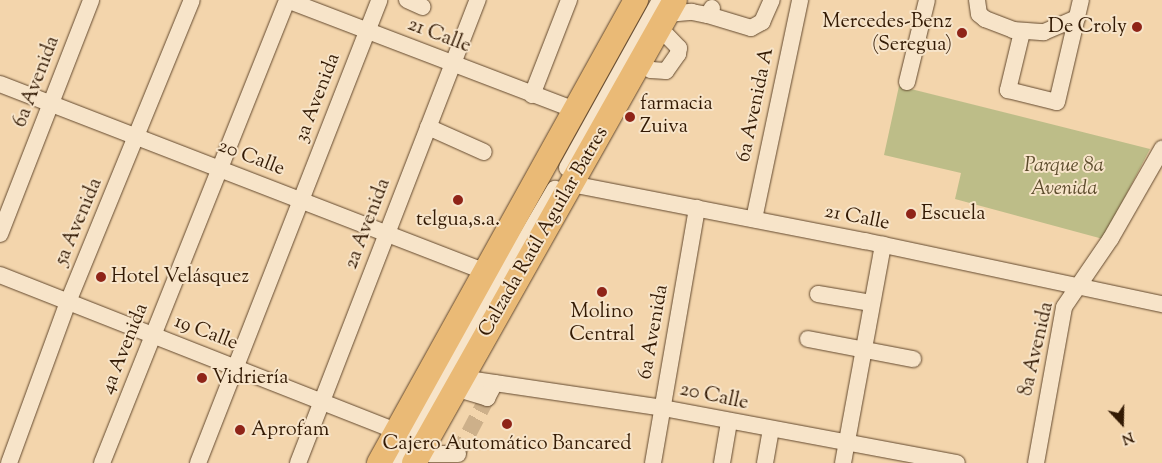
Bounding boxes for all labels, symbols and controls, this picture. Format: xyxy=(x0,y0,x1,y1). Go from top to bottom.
place label: Mercedes-Benz (Seregua) xyxy=(822,10,952,57)
street label: 21 Calle xyxy=(404,13,474,59)
place label: De Croly xyxy=(1048,15,1127,39)
marker: De Croly xyxy=(1131,21,1143,33)
marker: Mercedes-Benz (Seregua) xyxy=(956,27,968,39)
street label: 6a Avenida xyxy=(9,33,65,131)
street label: 6a Avenida A xyxy=(732,46,780,164)
street label: 3a Avenida xyxy=(290,50,346,146)
place label: farmacia Zuiva xyxy=(640,93,713,140)
marker: farmacia Zuiva xyxy=(624,111,636,123)
street label: Calzada Raúl Aguilar Batres xyxy=(474,123,614,341)
street label: 20 Calle xyxy=(214,134,288,182)
park label: Parque 8a Avenida xyxy=(1024,154,1104,201)
street label: 5a Avenida xyxy=(50,175,108,269)
street label: 2a Avenida xyxy=(340,175,396,273)
marker: telgua,s.a. xyxy=(452,194,464,206)
street label: 21 Calle xyxy=(822,200,892,236)
place label: Escuela xyxy=(921,202,986,226)
place label: telgua,s.a. xyxy=(416,208,500,232)
marker: Escuela xyxy=(905,208,917,220)
place label: Hotel Velásquez xyxy=(111,265,249,289)
marker: Hotel Velásquez xyxy=(95,271,107,283)
street label: 6a Avenida xyxy=(634,283,674,381)
marker: Molino Central xyxy=(596,286,608,298)
street label: 4a Avenida xyxy=(96,300,154,398)
place label: Molino Central xyxy=(569,300,635,347)
street label: 8a Avenida xyxy=(1015,300,1059,398)
street label: 19 Calle xyxy=(171,310,241,356)
place label: Vidriería xyxy=(212,366,288,390)
marker: Vidriería xyxy=(196,372,208,384)
street label: 20 Calle xyxy=(677,378,751,416)
north arrow xyxy=(1097,398,1147,448)
place label: Aprofam xyxy=(251,418,329,442)
marker: Cajero Automático Bancared xyxy=(501,418,513,430)
marker: Aprofam xyxy=(233,423,247,437)
text: N xyxy=(1119,426,1136,448)
place label: Cajero Automático Bancared xyxy=(382,432,632,456)

